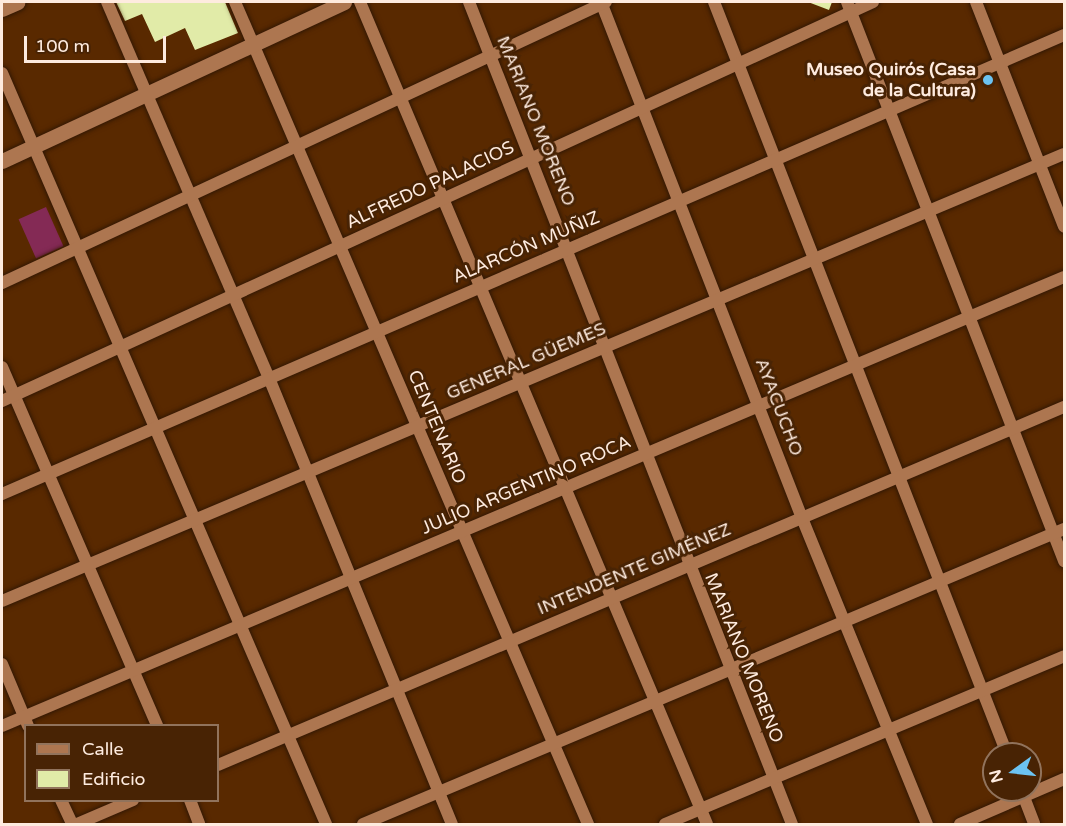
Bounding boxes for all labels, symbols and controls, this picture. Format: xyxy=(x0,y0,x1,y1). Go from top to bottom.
scale bar xyxy=(27,24,170,62)
street label: MARIANO MORENO xyxy=(492,33,580,209)
text: 100 m xyxy=(35,35,90,57)
place label: Museo Quirós (Casa de la Cultura) xyxy=(806,59,976,101)
marker: Museo Quirós (Casa de la Cultura) xyxy=(981,73,995,87)
street label: ALFREDO PALACIOS xyxy=(342,137,518,233)
street label: ALARCÓN MUÑIZ xyxy=(449,206,603,288)
street label: GENERAL GÜEMES xyxy=(443,318,609,404)
street label: AYACUCHO xyxy=(750,355,808,459)
street label: CENTENARIO xyxy=(403,367,471,487)
street label: JULIO ARGENTINO ROCA xyxy=(418,431,634,539)
street label: INTENDENTE GIMÉNEZ xyxy=(534,518,734,620)
street label: MARIANO MORENO xyxy=(700,570,788,746)
legend xyxy=(24,724,219,802)
text: Calle xyxy=(82,738,124,760)
north arrow xyxy=(982,742,1042,802)
text: N xyxy=(985,767,1008,785)
text: Edificio xyxy=(82,768,146,790)

